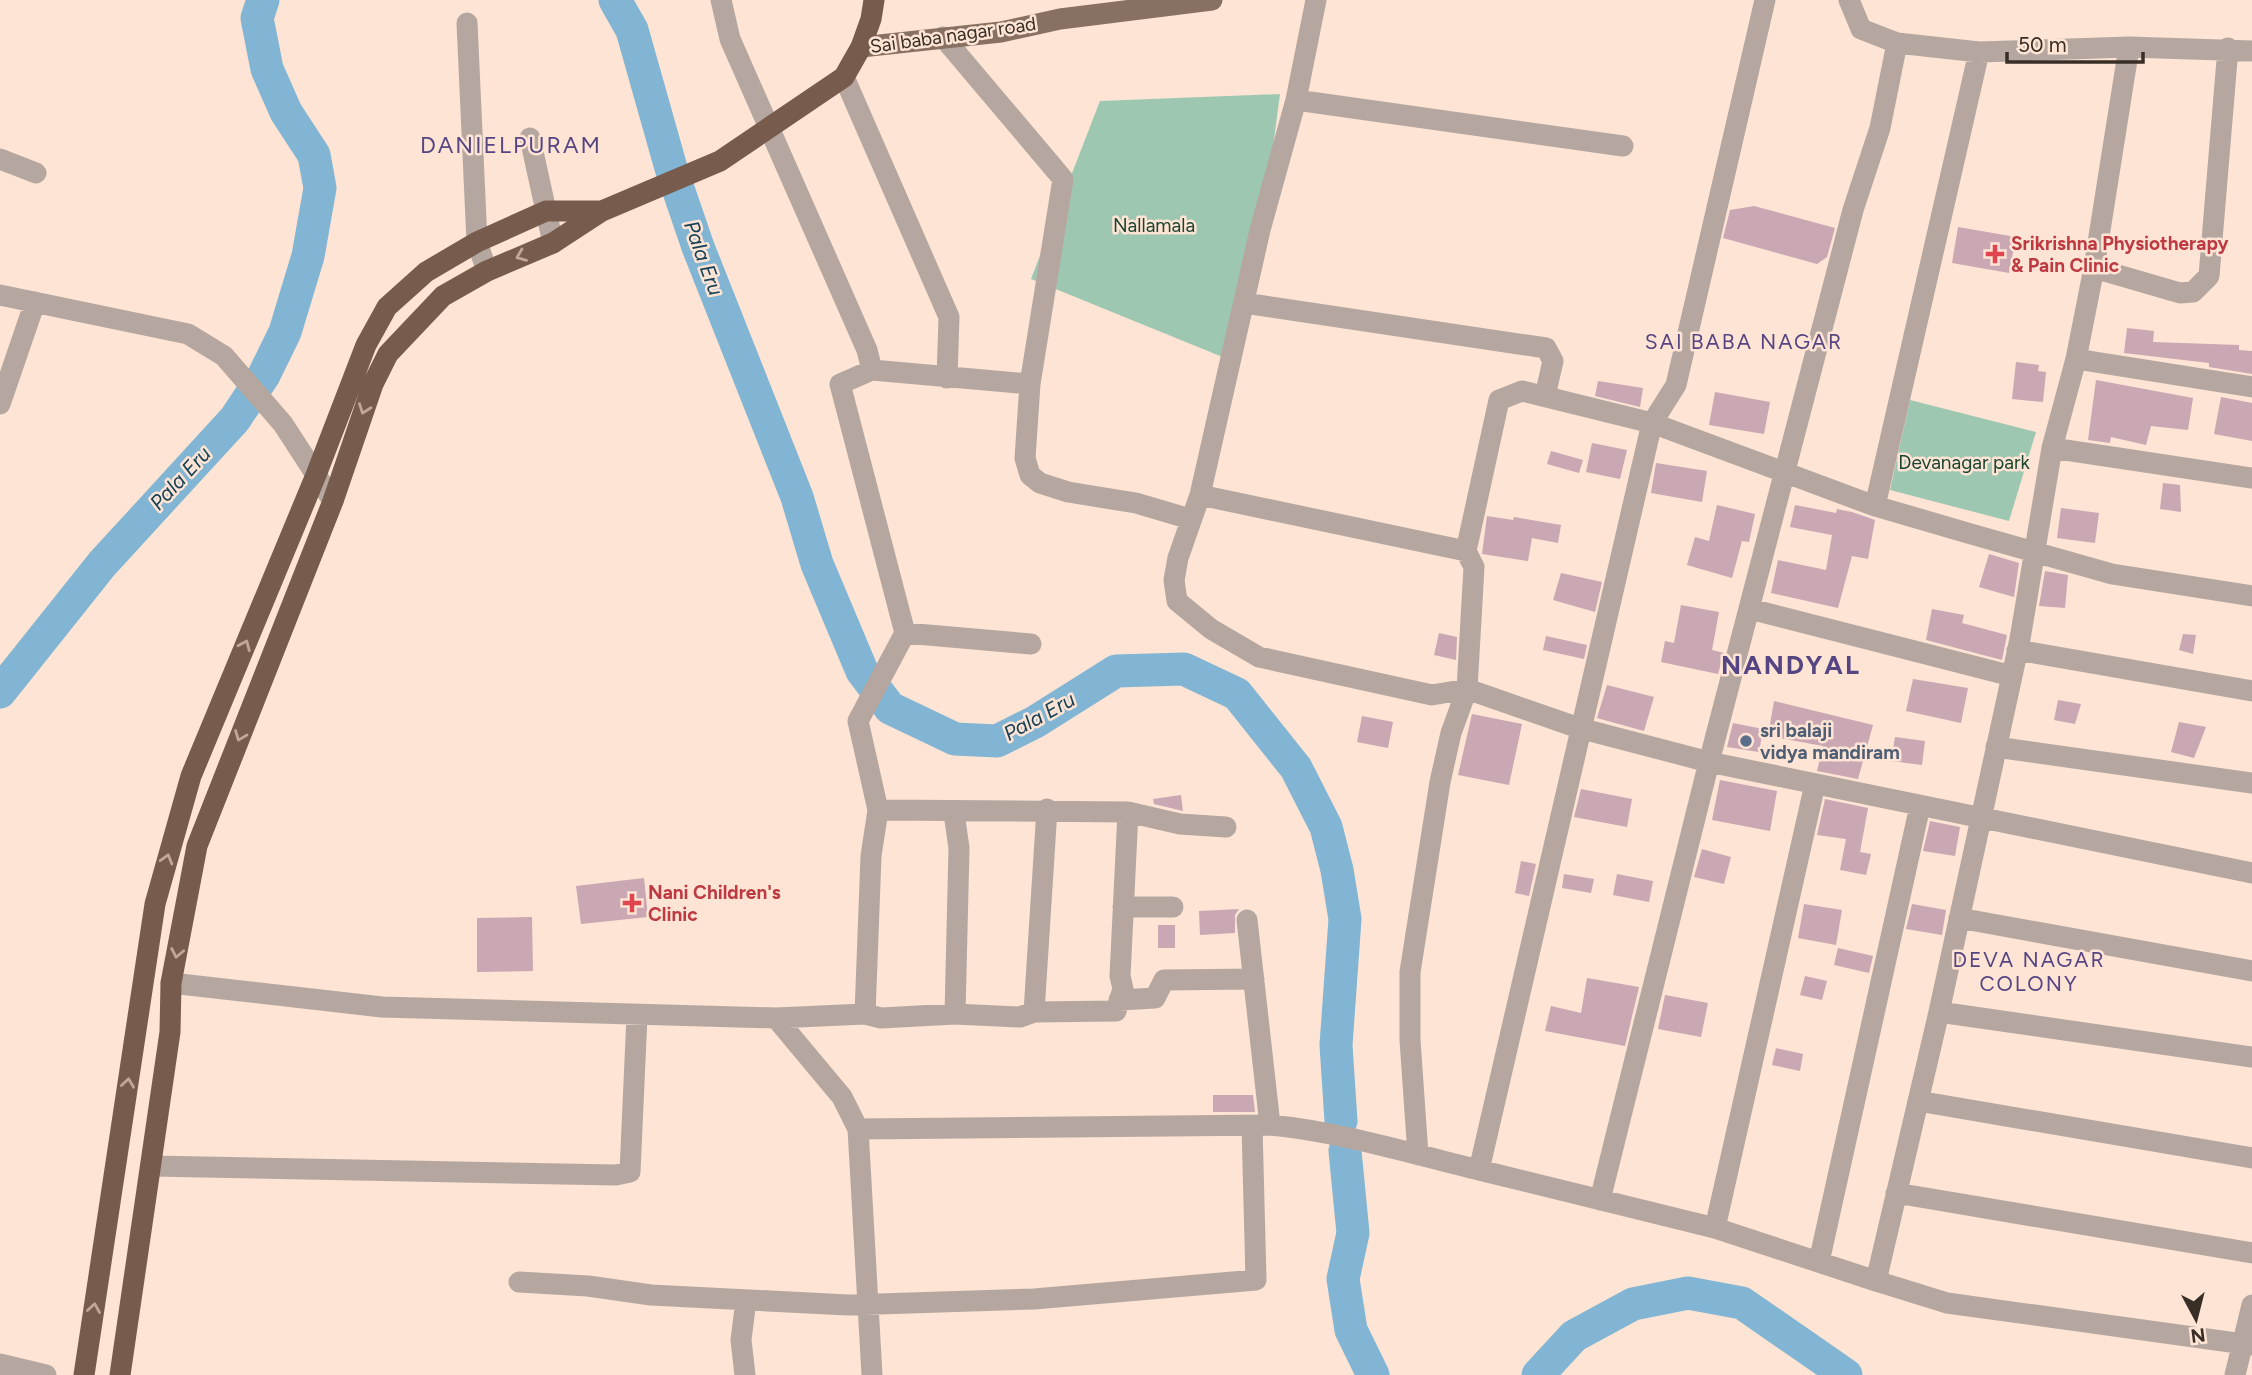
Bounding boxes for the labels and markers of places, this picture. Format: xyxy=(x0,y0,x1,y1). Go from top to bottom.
place label: Srikrishna Physiotherapy & Pain Clinic xyxy=(2011,232,2228,277)
marker: Srikrishna Physiotherapy & Pain Clinic xyxy=(1985,244,2005,264)
place label: sri balaji vidya mandiram xyxy=(1760,719,1900,764)
marker: sri balaji vidya mandiram xyxy=(1738,733,1754,749)
place label: Nani Children's Clinic xyxy=(648,881,781,926)
marker: Nani Children's Clinic xyxy=(622,893,642,913)

